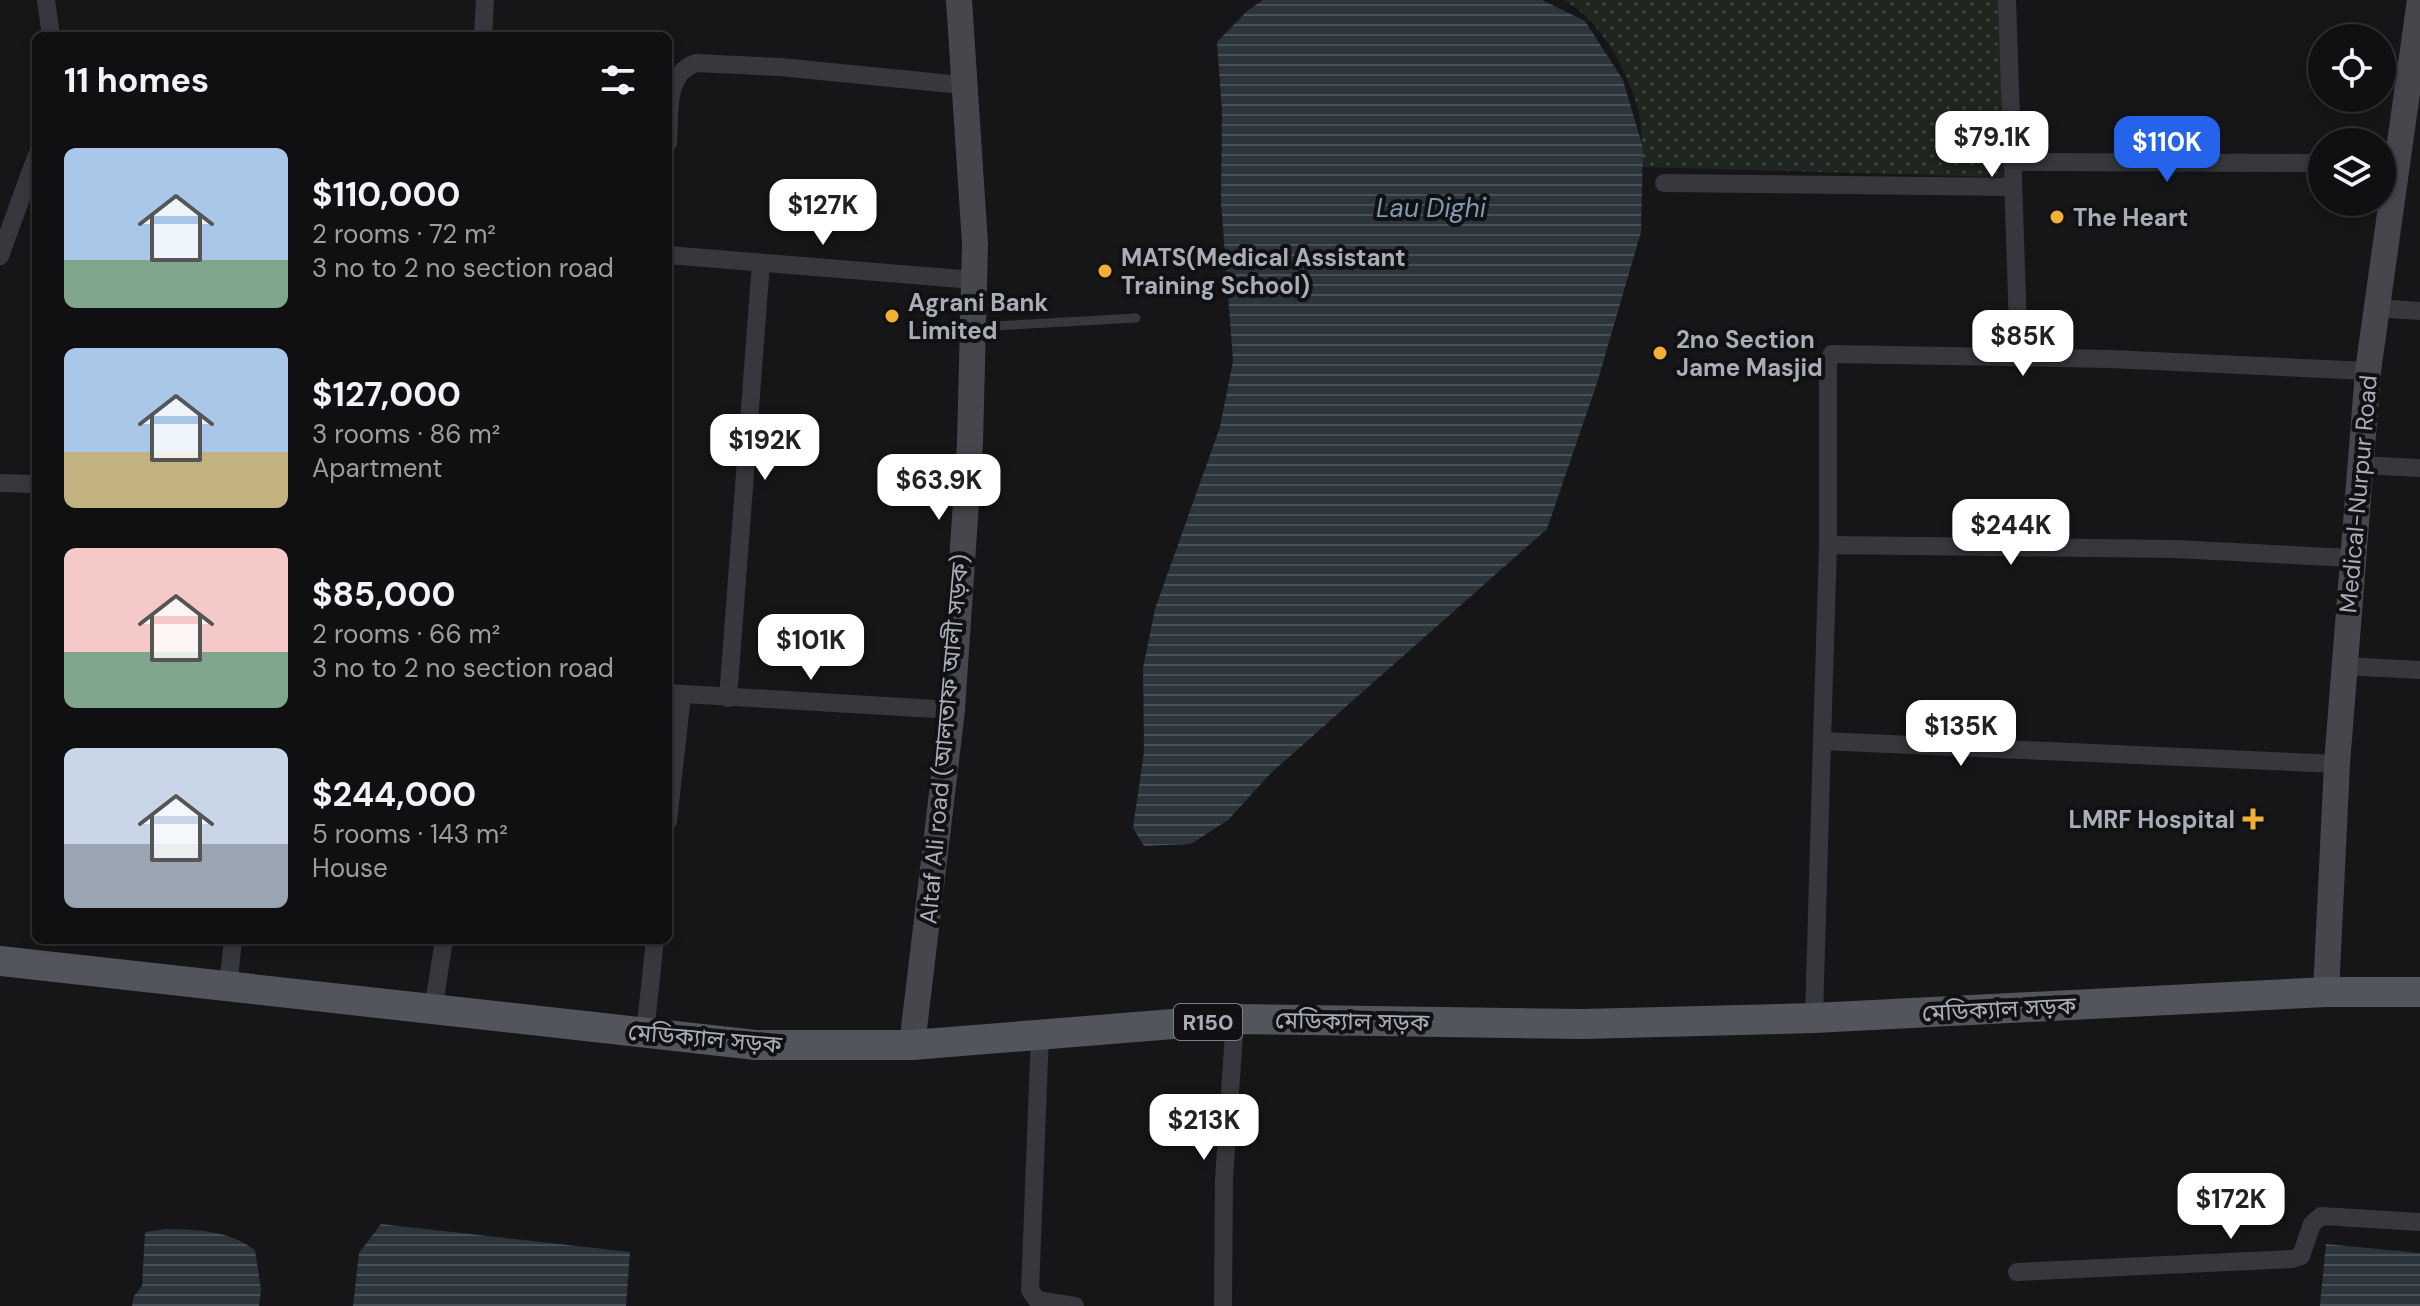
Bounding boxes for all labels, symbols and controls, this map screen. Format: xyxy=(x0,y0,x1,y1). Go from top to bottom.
map controls xyxy=(2308,24,2396,216)
button: locate xyxy=(2308,24,2396,112)
text: 11 homes xyxy=(64,58,209,103)
icon: filters xyxy=(596,58,640,102)
pin: $79.1K xyxy=(1927,111,2057,179)
pin: $110K xyxy=(2111,116,2223,184)
text: $79.1K xyxy=(1953,120,2031,154)
text: $110K xyxy=(2132,125,2202,159)
button: layers xyxy=(2308,128,2396,216)
text: $110,000 xyxy=(312,172,460,217)
pin: $127K xyxy=(767,179,879,247)
icon: home xyxy=(128,180,224,276)
text: $127K xyxy=(788,188,858,222)
water label: Lau Dighi xyxy=(1376,191,1487,225)
place label: The Heart xyxy=(2073,202,2188,233)
marker: The Heart xyxy=(2048,208,2066,226)
text: 2 rooms · 72 m² xyxy=(312,217,496,251)
place label: MATS(Medical Assistant Training School) xyxy=(1121,242,1406,301)
text: 3 no to 2 no section road xyxy=(312,251,614,285)
marker: MATS(Medical Assistant Training School) xyxy=(1096,262,1114,280)
place label: Agrani Bank Limited xyxy=(908,287,1048,346)
marker: Agrani Bank Limited xyxy=(883,307,901,325)
pin: $85K xyxy=(1976,310,2070,378)
text: $85K xyxy=(1990,319,2056,353)
place label: 2no Section Jame Masjid xyxy=(1676,324,1823,383)
marker: 2no Section Jame Masjid xyxy=(1651,344,1669,362)
text: $127,000 xyxy=(312,372,461,417)
street label: Medical-Nurpur Road xyxy=(2332,374,2384,614)
icon: home xyxy=(128,380,224,476)
pin: $192K xyxy=(709,414,821,482)
text: 3 rooms · 86 m² xyxy=(312,417,500,451)
text: $192K xyxy=(728,423,802,457)
text: Apartment xyxy=(312,451,443,485)
pin: $63.9K xyxy=(874,454,1004,522)
text: $63.9K xyxy=(895,463,983,497)
pin: $244K xyxy=(1955,499,2067,567)
text: $244K xyxy=(1970,508,2052,542)
street label: Altaf Ali road (আলতাফ আলী সড়ক) xyxy=(912,553,976,925)
text: $85,000 xyxy=(312,572,455,617)
icon: home xyxy=(128,580,224,676)
pin: $101K xyxy=(755,614,867,682)
text: 2 rooms · 66 m² xyxy=(312,617,500,651)
text: $101K xyxy=(776,623,846,657)
text: 3 no to 2 no section road xyxy=(312,651,614,685)
pin: $135K xyxy=(1905,700,2017,768)
text: $135K xyxy=(1924,709,1998,743)
text: $244,000 xyxy=(312,772,476,817)
icon: home xyxy=(128,780,224,876)
place label: LMRF Hospital xyxy=(2069,804,2235,835)
marker: LMRF Hospital xyxy=(2242,808,2264,830)
text: 5 rooms · 143 m² xyxy=(312,817,508,851)
text: House xyxy=(312,851,388,885)
street label: মেডিক্যাল সড়ক xyxy=(1921,989,2078,1029)
road number: R150 xyxy=(1174,1004,1242,1040)
street label: মেডিক্যাল সড়ক xyxy=(1275,1004,1430,1038)
street label: মেডিক্যাল সড়ক xyxy=(627,1016,784,1060)
pin: $213K xyxy=(1148,1094,1260,1162)
text: $213K xyxy=(1168,1103,1240,1137)
pin: $172K xyxy=(2175,1173,2287,1241)
text: $172K xyxy=(2196,1182,2266,1216)

